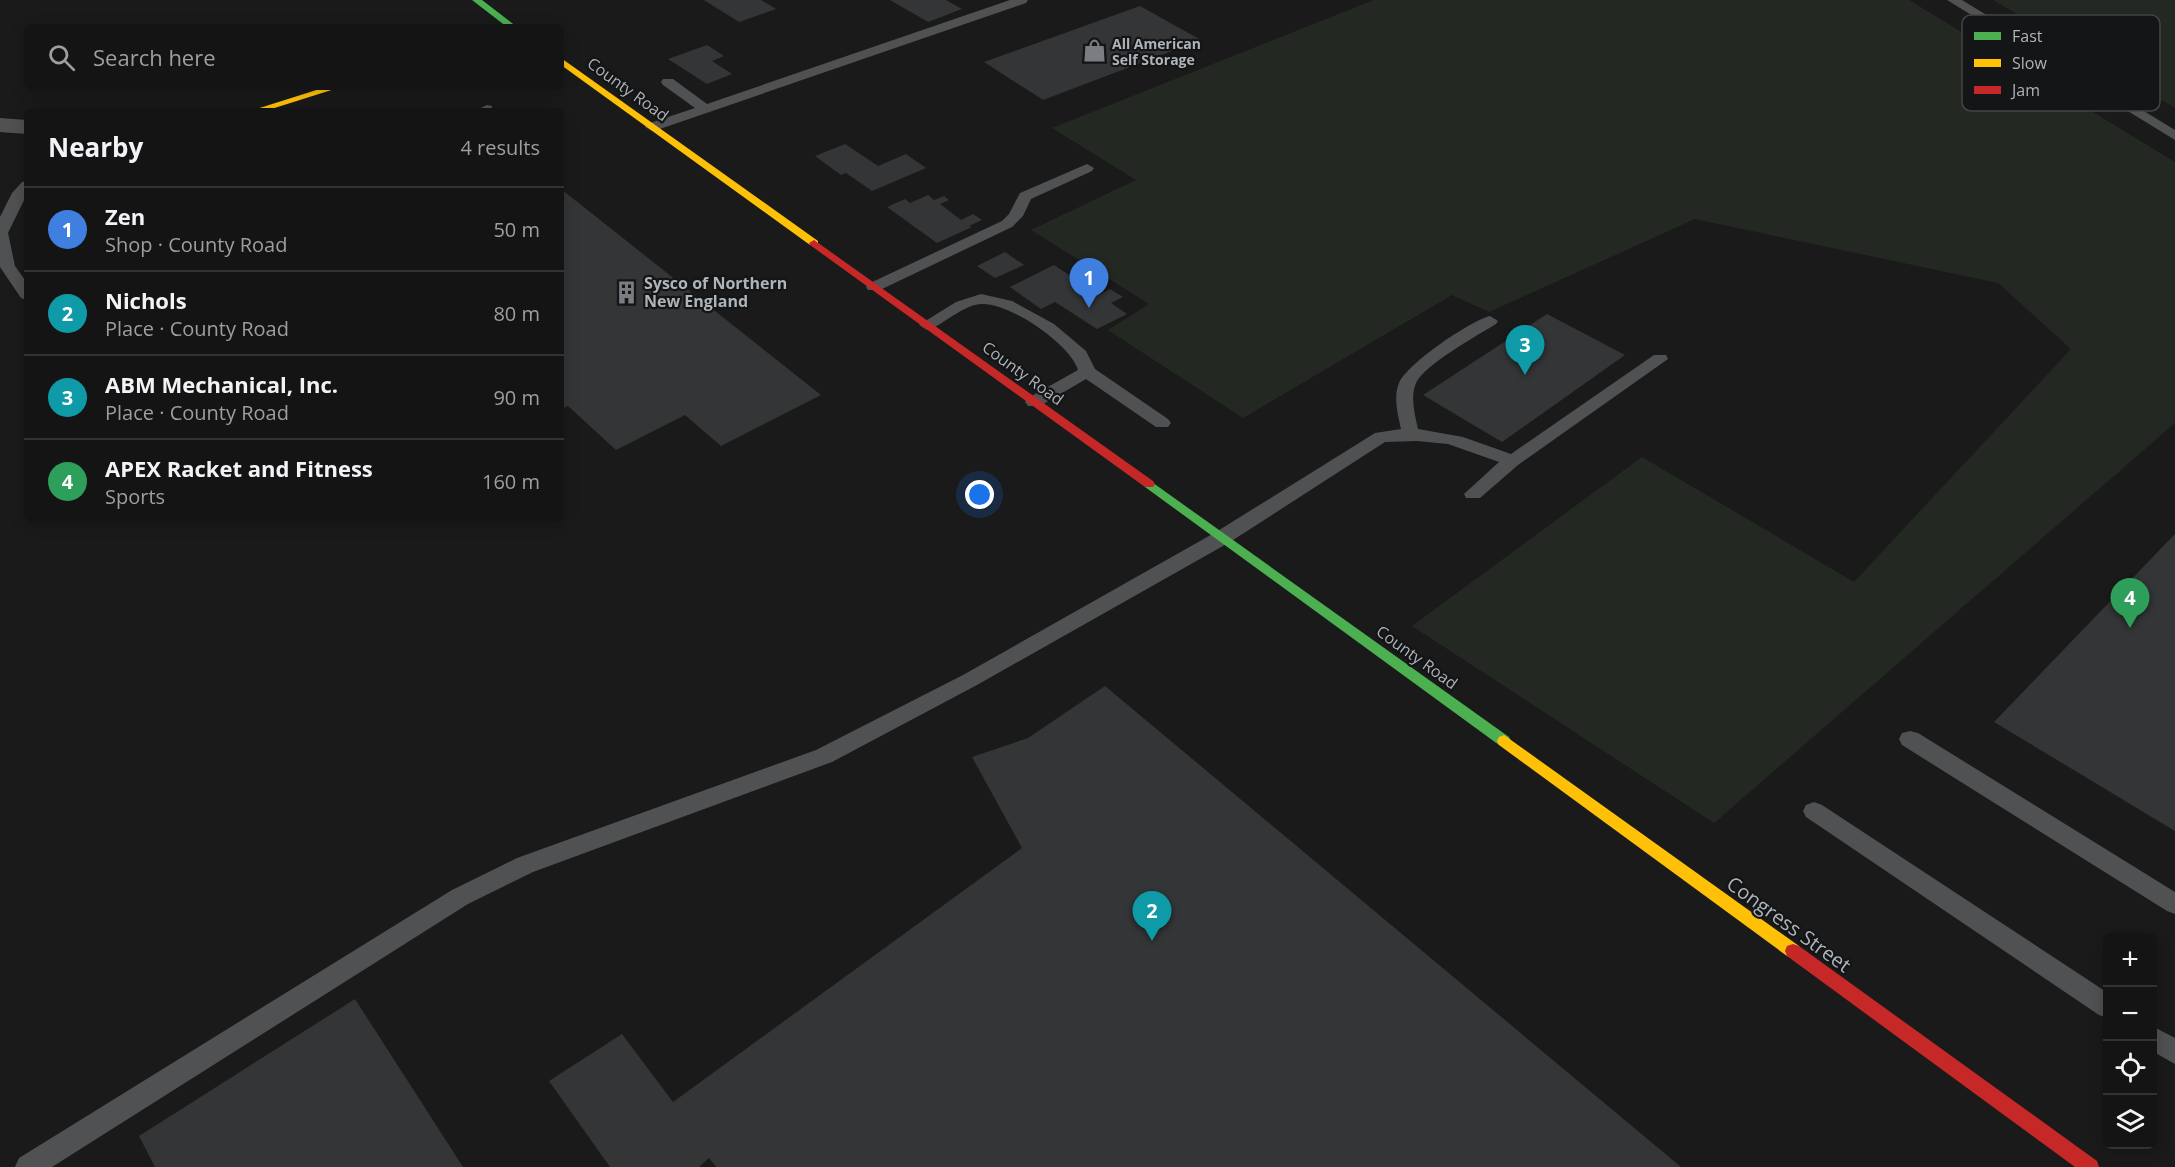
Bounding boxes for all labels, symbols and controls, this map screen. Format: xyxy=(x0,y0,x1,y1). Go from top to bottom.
legend xyxy=(1962,15,2160,111)
search box xyxy=(24,24,564,90)
text: Fast xyxy=(2012,25,2043,47)
place label: All American Self Storage xyxy=(1112,34,1201,69)
shop icon: All American Self Storage xyxy=(1081,38,1107,64)
icon: search xyxy=(45,41,78,74)
text: Search here xyxy=(93,42,216,72)
street label: County Road xyxy=(583,52,673,126)
text: Slow xyxy=(2012,52,2047,74)
text: Jam xyxy=(2010,79,2040,101)
text: Nearby xyxy=(48,129,143,165)
text: 4 results xyxy=(460,134,540,161)
text: Zen xyxy=(105,201,145,231)
text: 1 xyxy=(62,216,73,243)
text: 50 m xyxy=(493,216,540,243)
text: Shop · County Road xyxy=(105,231,287,258)
pin: 1 xyxy=(1070,258,1108,308)
place label: Sysco of Northern New England xyxy=(644,272,787,312)
building icon: Sysco of Northern New England xyxy=(613,279,639,305)
text: Nichols xyxy=(105,285,187,315)
text: 2 xyxy=(62,300,73,327)
text: 80 m xyxy=(493,300,540,327)
text: Place · County Road xyxy=(105,315,289,342)
pin: 3 xyxy=(1506,326,1544,375)
street label: County Road xyxy=(978,336,1068,410)
text: ABM Mechanical, Inc. xyxy=(105,369,338,399)
text: 3 xyxy=(62,384,73,411)
text: 90 m xyxy=(493,384,540,411)
text: Place · County Road xyxy=(105,399,289,426)
text: APEX Racket and Fitness xyxy=(105,453,373,483)
text: 4 xyxy=(62,468,73,495)
text: 160 m xyxy=(482,468,540,495)
your location xyxy=(965,480,994,509)
text: Sports xyxy=(105,483,165,510)
pin: 4 xyxy=(2110,578,2150,628)
street label: County Road xyxy=(1372,620,1462,694)
street label: Congress Street xyxy=(1721,870,1857,978)
pin: 2 xyxy=(1132,892,1172,941)
map controls xyxy=(2103,933,2157,1149)
button: + xyxy=(2103,933,2157,987)
button: − xyxy=(2103,987,2157,1041)
button: locate xyxy=(2103,1041,2157,1095)
button: layers xyxy=(2103,1095,2157,1149)

